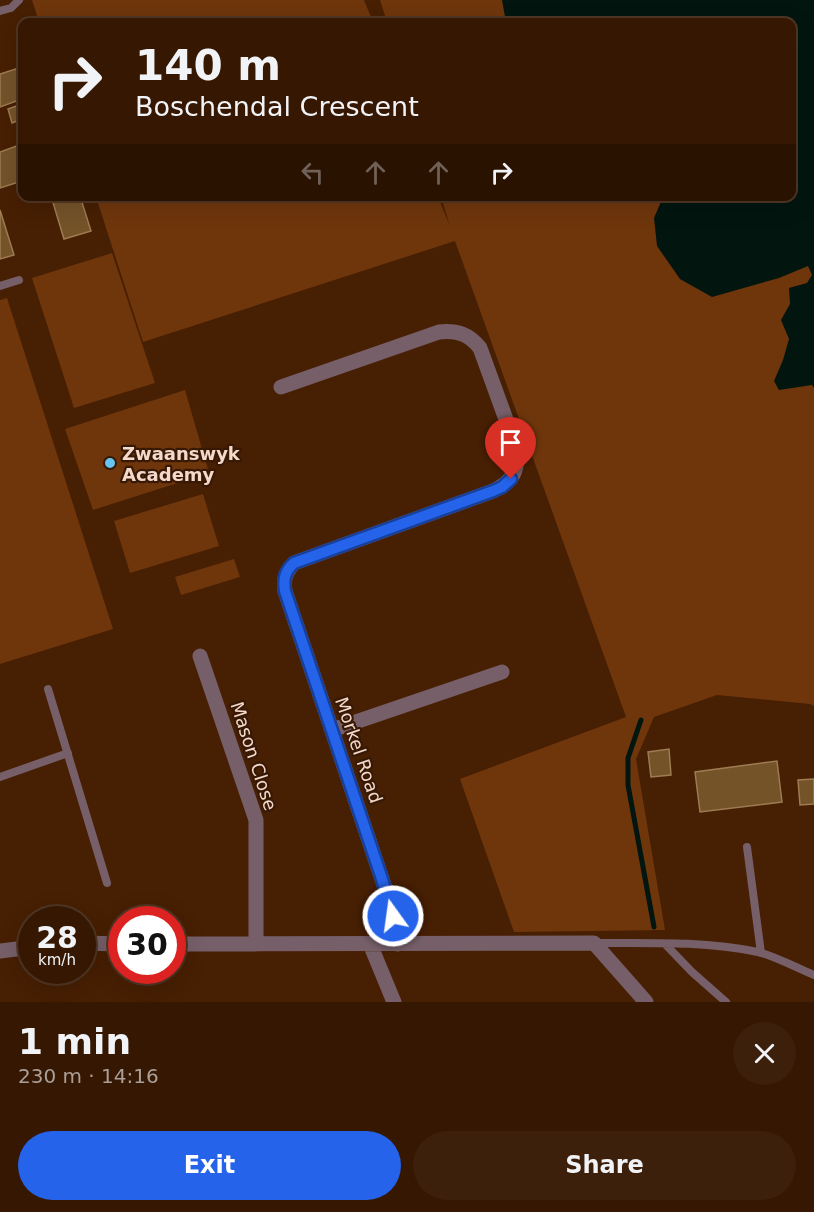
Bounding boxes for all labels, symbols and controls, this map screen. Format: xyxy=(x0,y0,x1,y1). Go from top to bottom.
text: 140 m xyxy=(135,41,281,90)
icon: right xyxy=(36,42,114,120)
text: Boschendal Crescent xyxy=(135,91,419,122)
icon: left xyxy=(296,156,329,189)
icon: ahead xyxy=(359,156,392,189)
icon: ahead xyxy=(422,156,455,189)
icon: right xyxy=(485,156,518,189)
pin xyxy=(485,417,536,479)
icon: arrive xyxy=(494,426,527,459)
place label: Zwaanswyk Academy xyxy=(122,443,241,485)
marker: Zwaanswyk Academy xyxy=(103,456,117,470)
street label: Morkel Road xyxy=(331,694,387,806)
street label: Mason Close xyxy=(227,699,281,813)
position arrow xyxy=(361,884,425,948)
speed limit sign: 30 xyxy=(108,906,186,984)
text: 28 xyxy=(36,920,78,955)
text: km/h xyxy=(38,951,76,969)
text: 1 min xyxy=(18,1021,131,1062)
button: close xyxy=(733,1022,796,1085)
text: 230 m · 14:16 xyxy=(18,1064,159,1088)
button: Exit xyxy=(18,1131,401,1200)
button: Share xyxy=(413,1131,796,1200)

